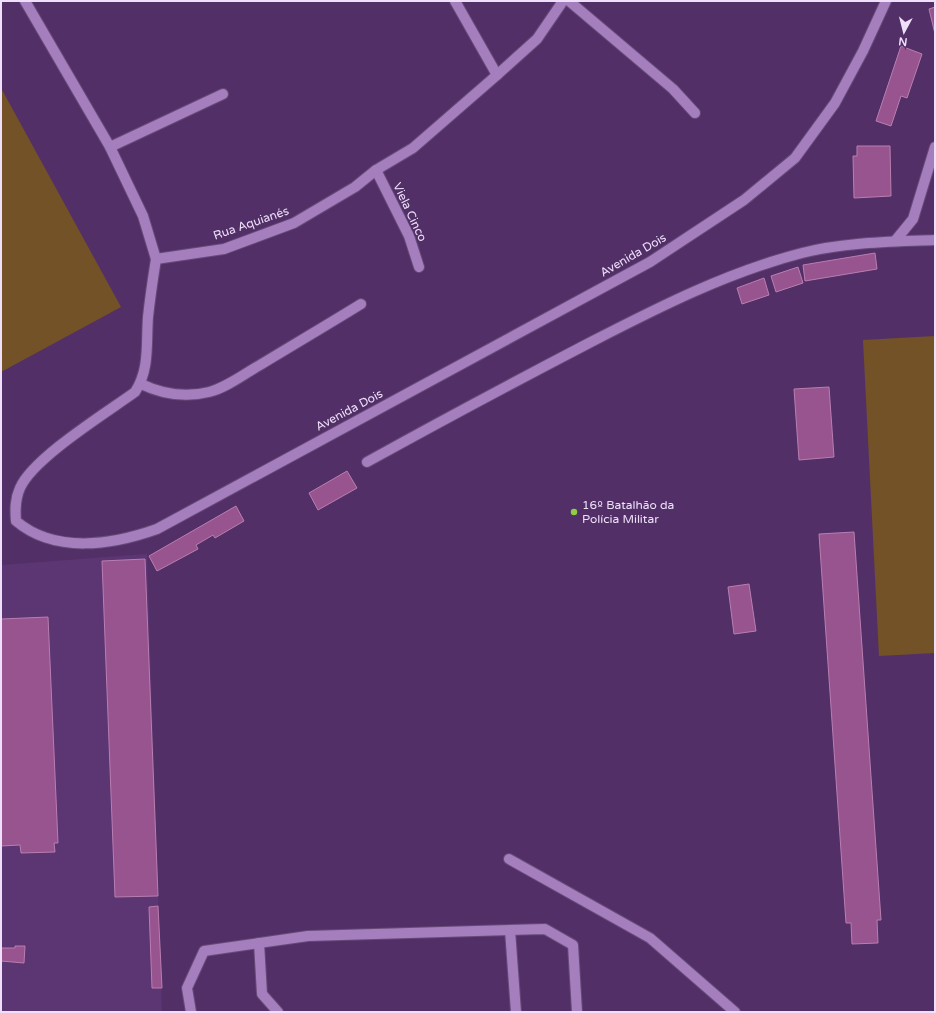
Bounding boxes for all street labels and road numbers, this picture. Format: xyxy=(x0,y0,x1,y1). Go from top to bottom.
street label: Viela Cinco xyxy=(390,180,430,244)
street label: Rua Aquianés xyxy=(211,203,291,242)
street label: Avenida Dois xyxy=(597,230,669,280)
street label: Avenida Dois xyxy=(313,386,385,434)

